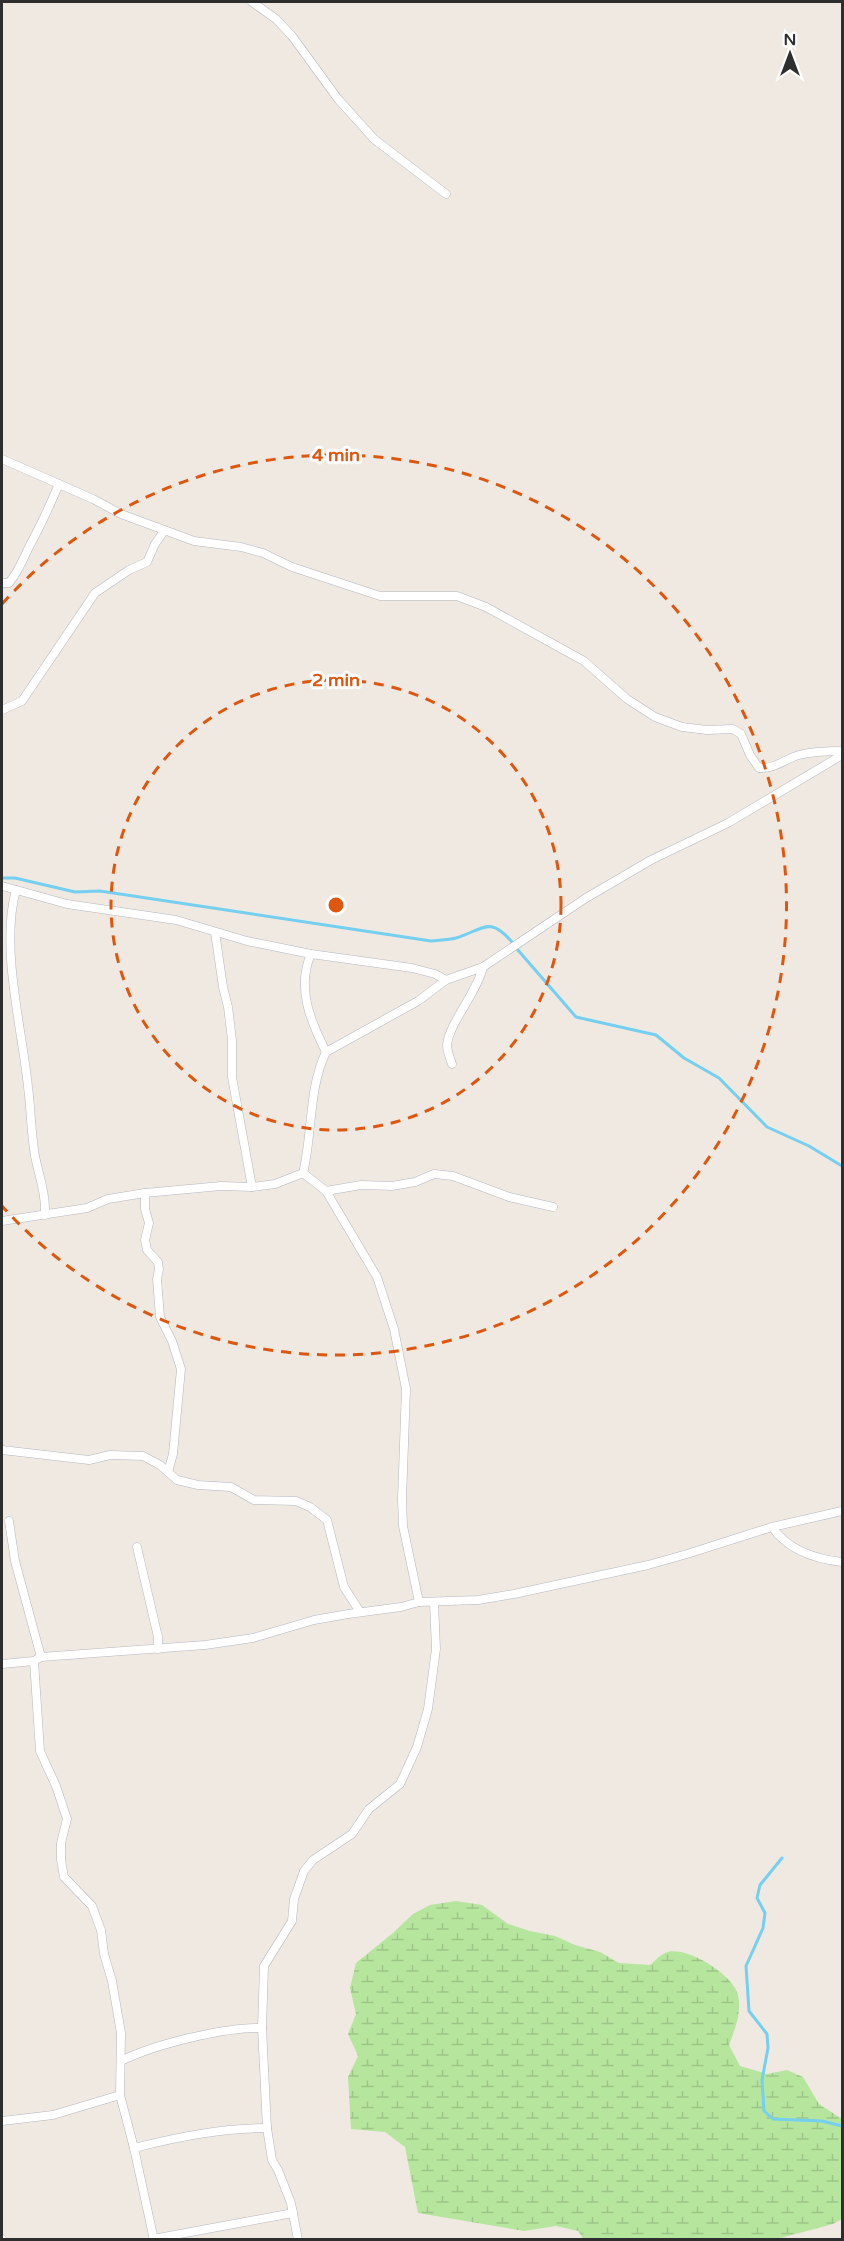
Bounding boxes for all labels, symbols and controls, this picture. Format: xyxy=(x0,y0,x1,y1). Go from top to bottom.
north arrow xyxy=(760,24,820,84)
text: N xyxy=(784,30,796,50)
text: 4 min xyxy=(312,444,360,466)
text: 2 min xyxy=(312,669,360,691)
centre of rings xyxy=(326,895,346,915)

